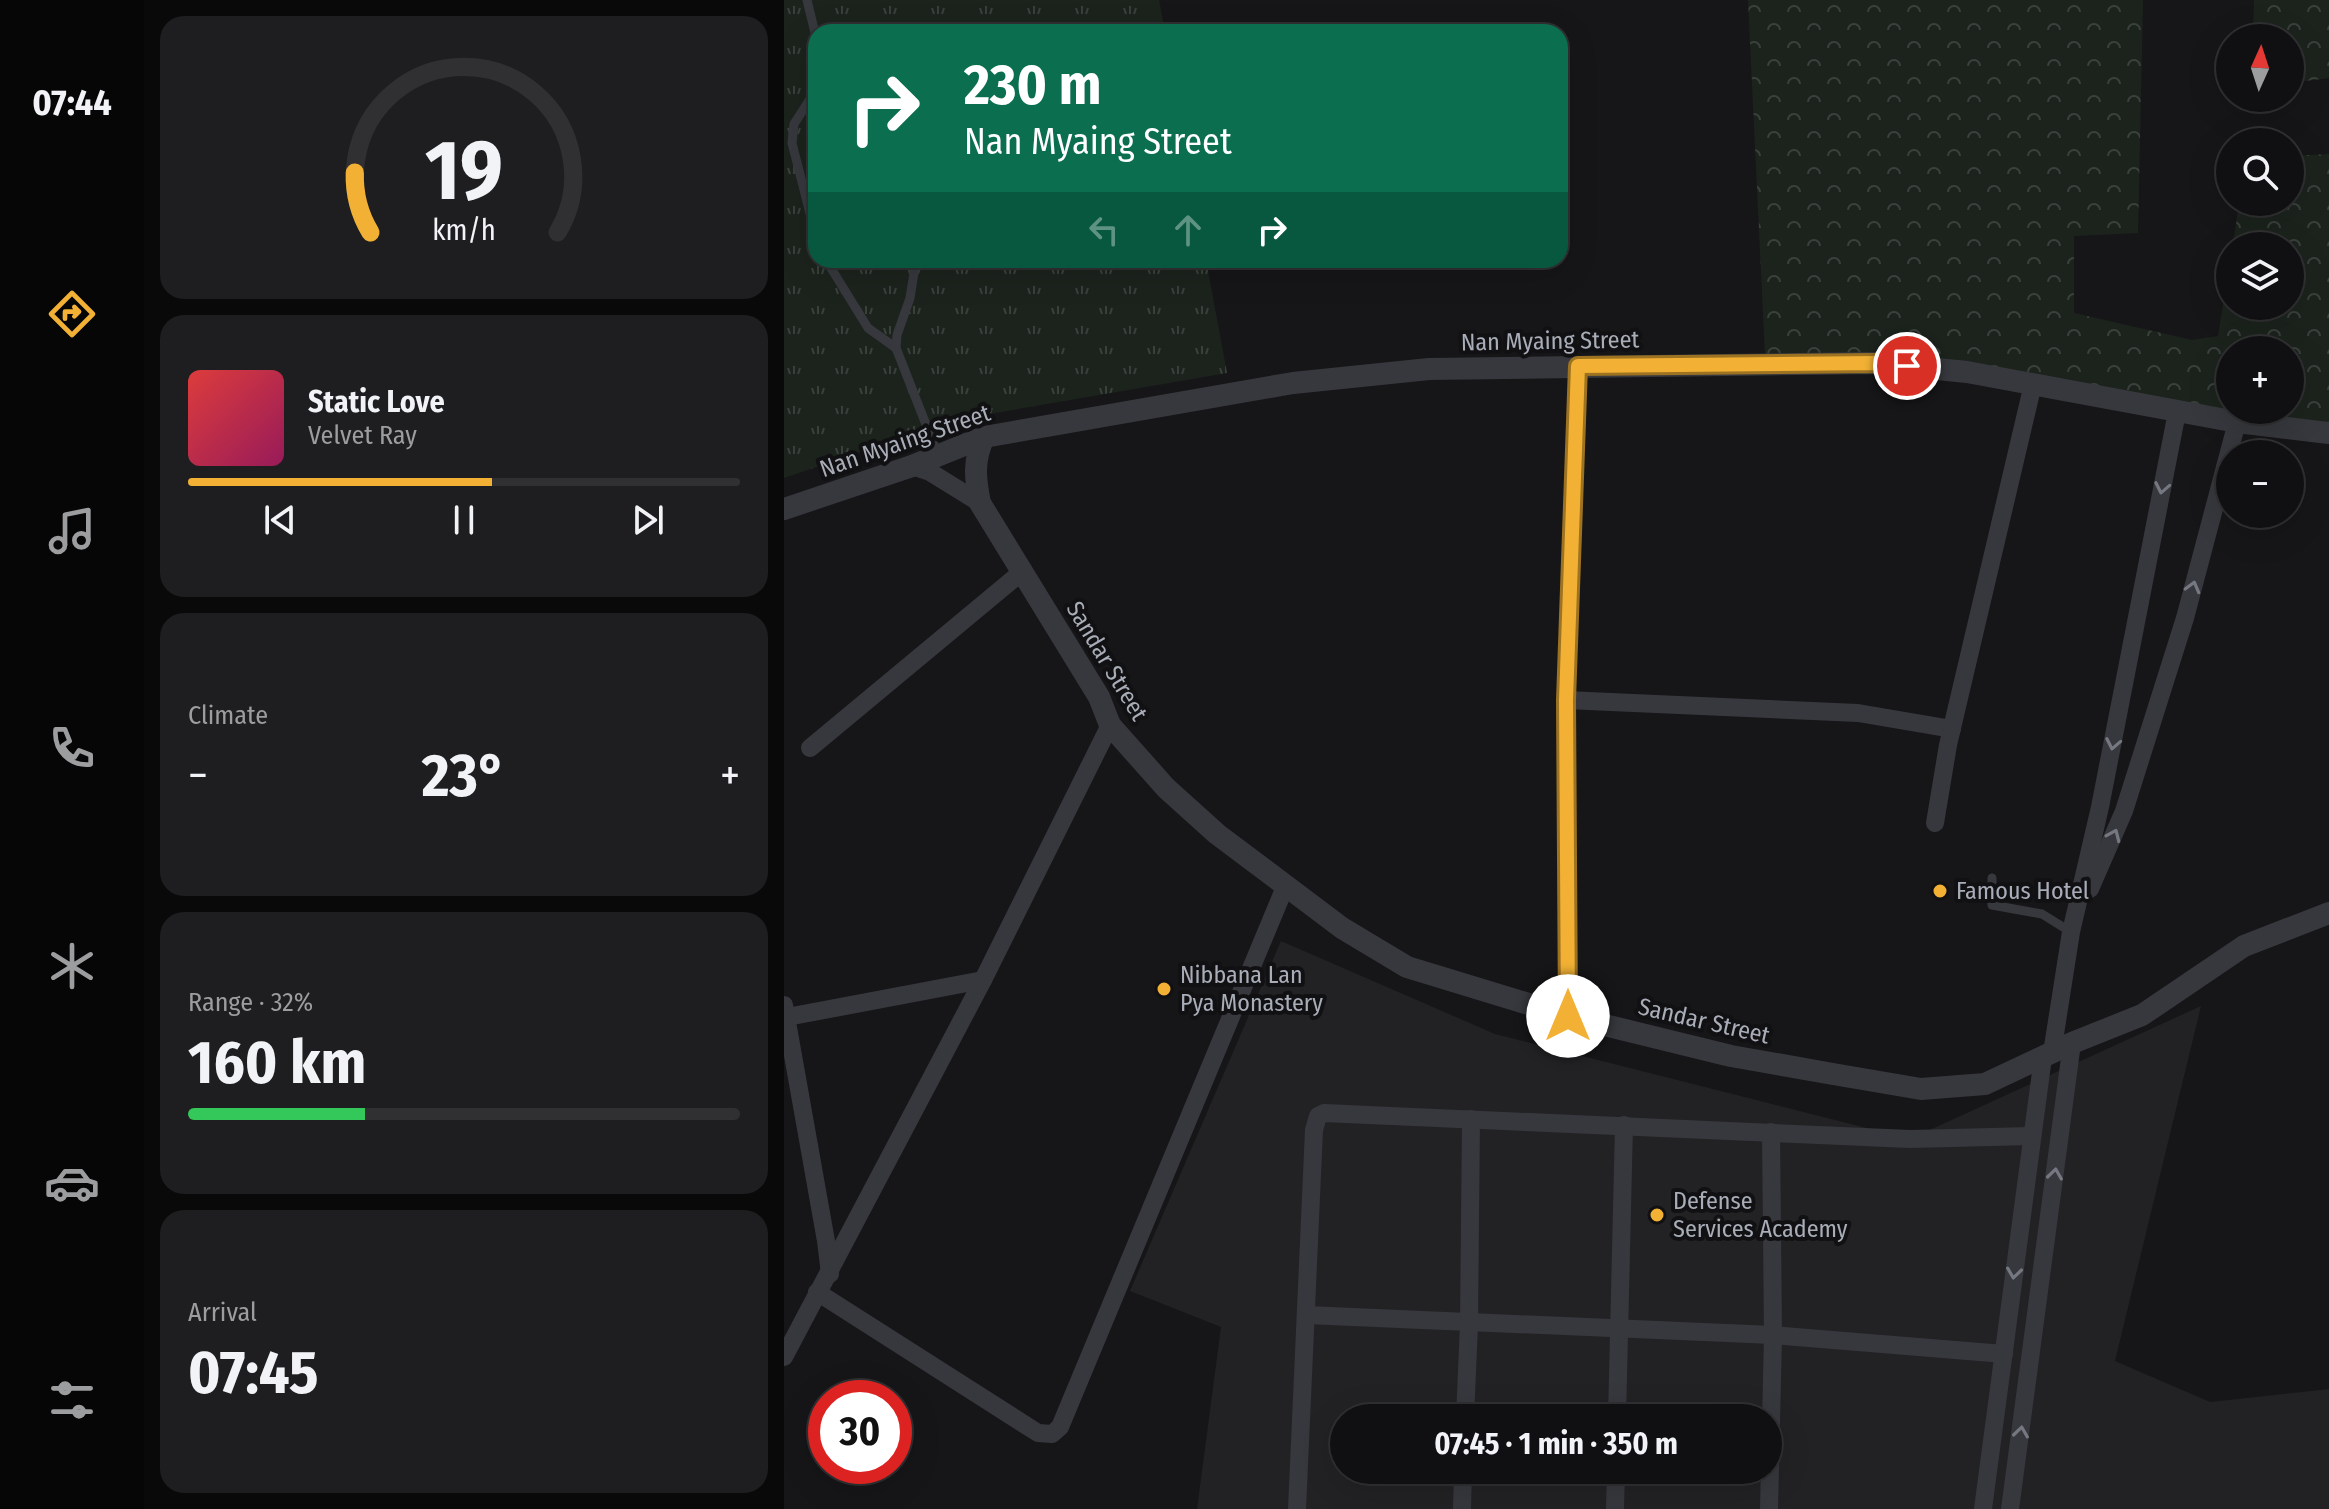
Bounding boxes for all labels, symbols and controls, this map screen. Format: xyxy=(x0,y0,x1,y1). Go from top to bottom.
north arrow xyxy=(2216,24,2304,112)
map controls xyxy=(2216,24,2304,528)
text: 230 m xyxy=(964,52,1101,119)
icon: right xyxy=(832,56,936,160)
text: 07:44 xyxy=(32,81,112,125)
text: Nan Myaing Street xyxy=(964,120,1232,164)
text: 19 xyxy=(425,121,503,221)
button: search xyxy=(2216,128,2304,216)
icon: left xyxy=(1082,208,1126,252)
icon: ahead xyxy=(1166,208,1210,252)
icon: right xyxy=(1250,208,1294,252)
text: km/h xyxy=(432,213,496,248)
button: layers xyxy=(2216,232,2304,320)
icon: directions xyxy=(44,286,100,342)
street label: Nan Myaing Street xyxy=(1461,325,1640,357)
pin xyxy=(1873,332,1941,400)
button: + xyxy=(2216,336,2304,424)
icon: arrive xyxy=(1885,344,1929,388)
text: Static Love xyxy=(308,384,445,420)
street label: Nan Myaing Street xyxy=(816,399,994,483)
text: Velvet Ray xyxy=(308,420,417,451)
button: − xyxy=(2216,440,2304,528)
one-way arrow xyxy=(2154,481,2171,495)
icon: previous xyxy=(258,498,302,542)
icon: pause xyxy=(442,498,486,542)
icon: next xyxy=(626,498,670,542)
icon: music xyxy=(44,503,100,559)
one-way arrow xyxy=(2184,581,2200,595)
street label: Sandar Street xyxy=(1061,596,1154,726)
text: Climate xyxy=(188,700,268,731)
icon: phone xyxy=(44,720,100,776)
one-way arrow xyxy=(2105,737,2122,750)
text: 23° xyxy=(422,740,506,812)
text: − xyxy=(188,749,208,802)
text: + xyxy=(720,749,740,802)
one-way arrow xyxy=(2104,829,2120,843)
place label: Famous Hotel xyxy=(1956,877,2089,905)
marker: Famous Hotel xyxy=(1931,882,1949,900)
icon: climate xyxy=(44,938,100,994)
place label: Nibbana Lan Pya Monastery xyxy=(1180,961,1323,1017)
position arrow xyxy=(1526,974,1610,1058)
marker: Nibbana Lan Pya Monastery xyxy=(1155,980,1173,998)
text: Range · 32% xyxy=(188,987,313,1018)
street label: Sandar Street xyxy=(1636,992,1773,1050)
text: 160 km xyxy=(188,1027,366,1099)
icon: car xyxy=(44,1155,100,1211)
one-way arrow xyxy=(2046,1167,2063,1181)
place label: Defense Services Academy xyxy=(1673,1187,1848,1243)
marker: Defense Services Academy xyxy=(1648,1206,1666,1224)
one-way arrow xyxy=(2006,1267,2023,1280)
text: Arrival xyxy=(188,1297,257,1328)
text: 07:45 xyxy=(188,1337,318,1409)
icon: filters xyxy=(44,1372,100,1428)
speed limit sign: 30 xyxy=(808,1380,912,1484)
one-way arrow xyxy=(2012,1425,2029,1438)
text: 07:45 · 1 min · 350 m xyxy=(1434,1426,1678,1462)

